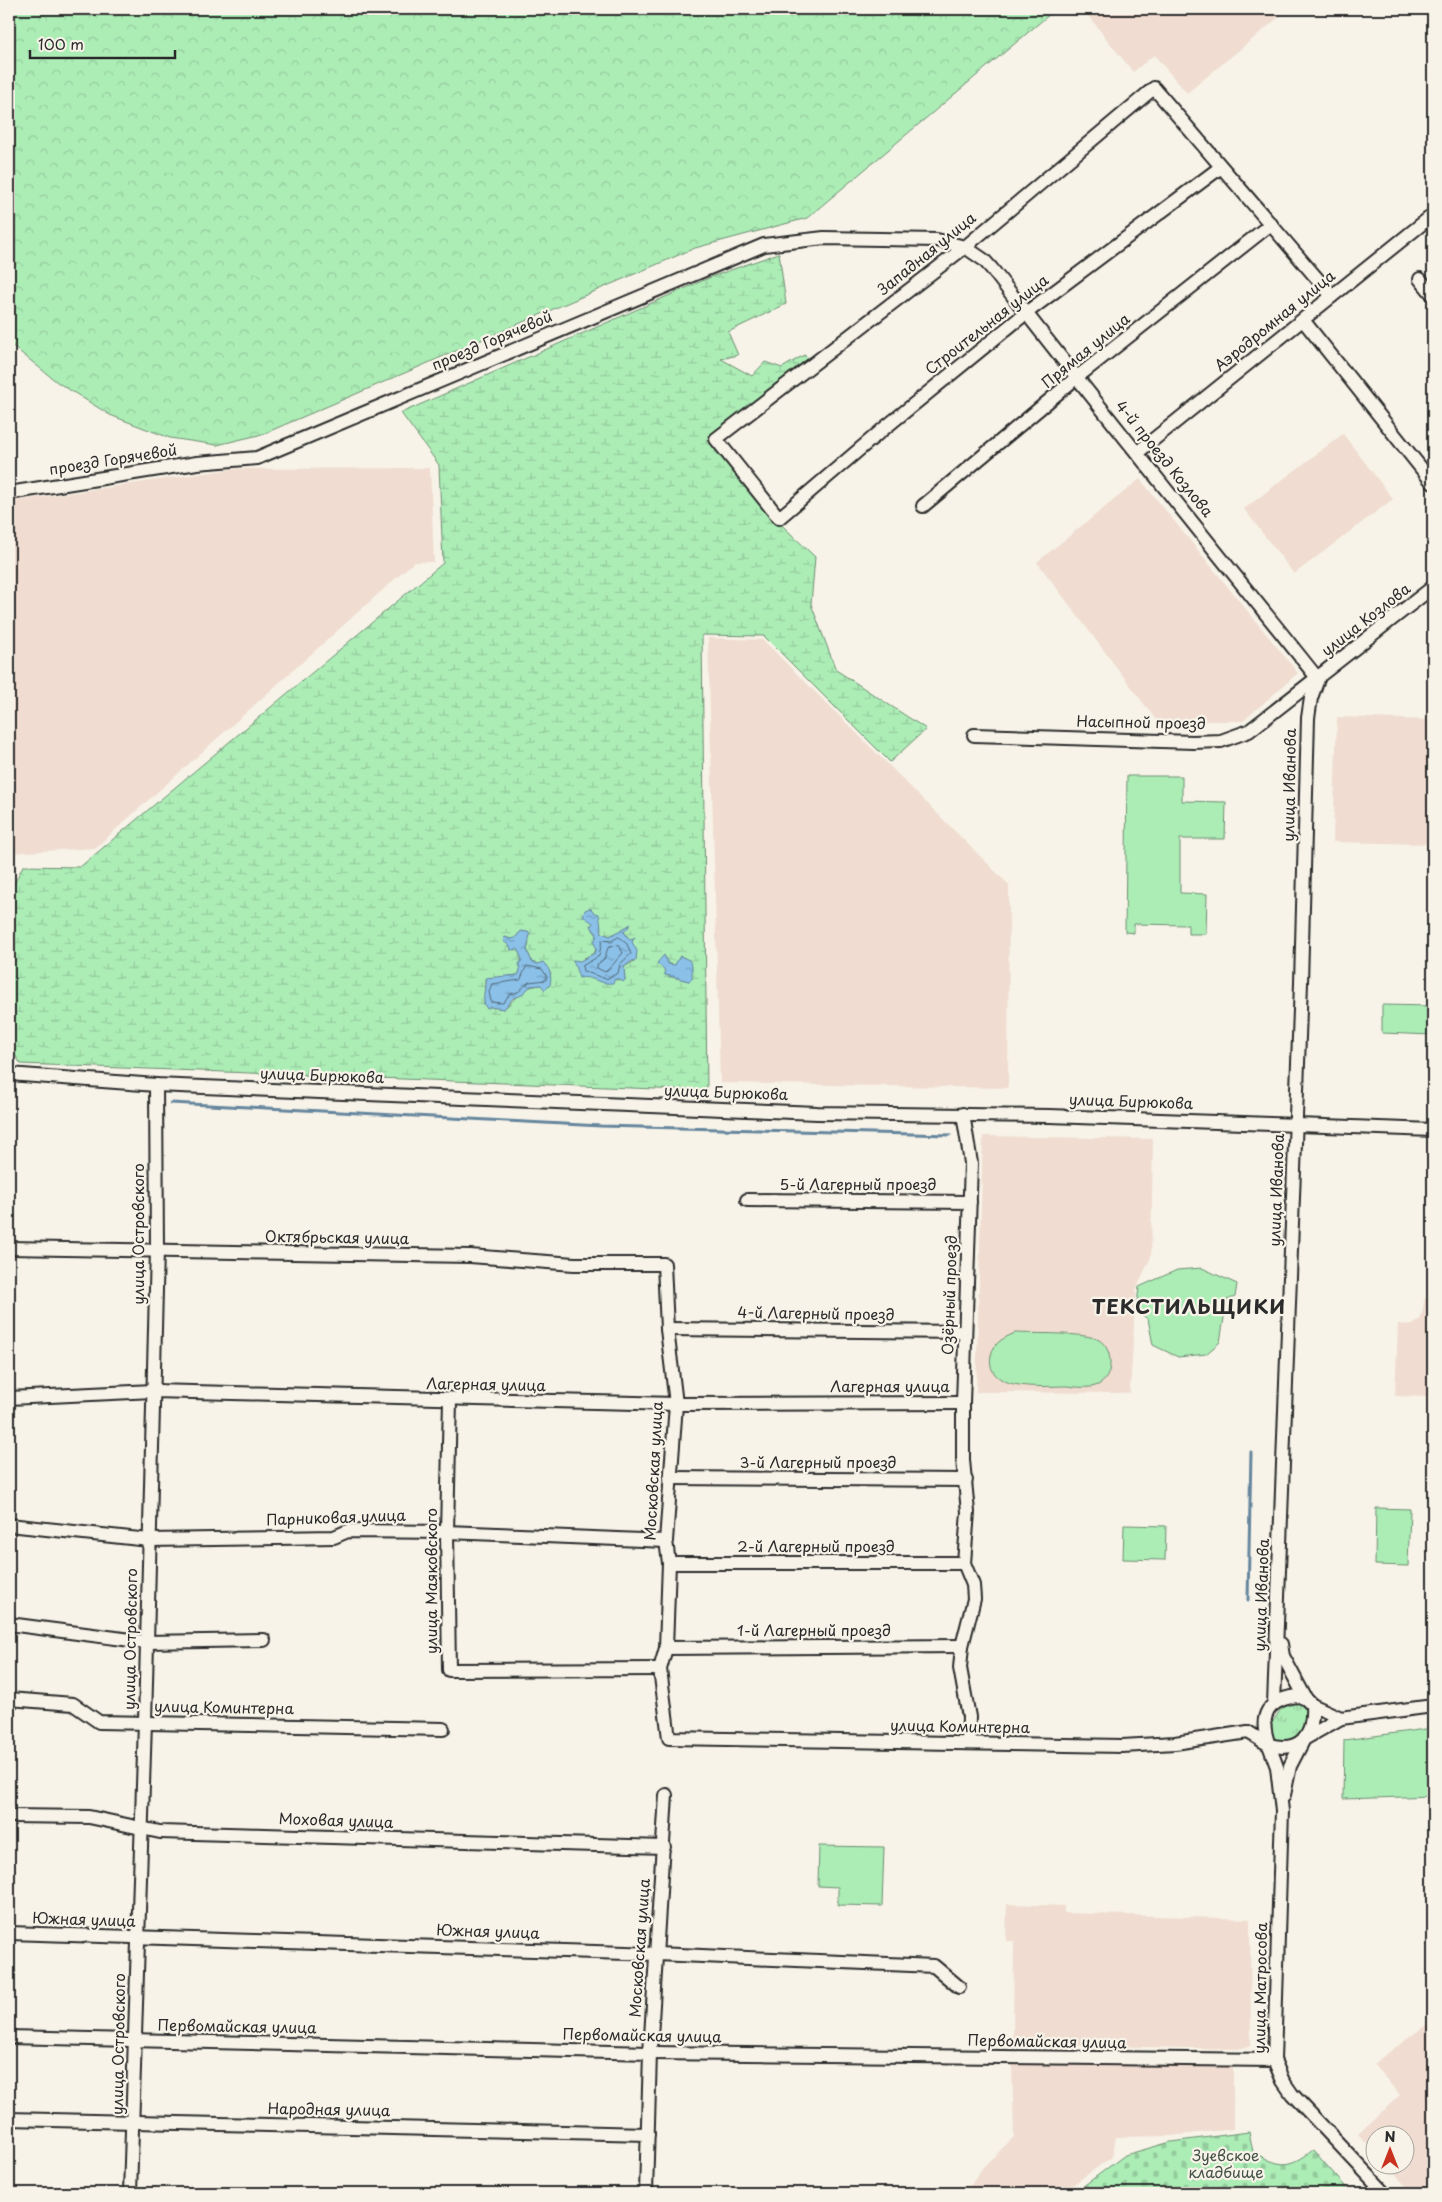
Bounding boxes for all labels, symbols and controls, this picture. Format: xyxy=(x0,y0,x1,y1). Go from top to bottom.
scale bar xyxy=(30,28,175,60)
text: 100 m xyxy=(38,32,84,55)
street label: Западная улица xyxy=(872,206,981,300)
street label: Аэродромная улица xyxy=(1209,263,1340,376)
street label: Строительная улица xyxy=(919,268,1053,380)
street label: проезд Горячевой xyxy=(428,304,555,375)
street label: Прямая улица xyxy=(1036,307,1135,393)
street label: 4-й проезд Козлова xyxy=(1111,395,1220,522)
street label: проезд Горячевой xyxy=(47,437,178,480)
street label: улица Козлова xyxy=(1316,576,1415,661)
street label: Насыпной проезд xyxy=(1076,709,1206,734)
street label: улица Иванова xyxy=(1276,728,1301,842)
street label: улица Бирюкова xyxy=(260,1061,385,1088)
street label: улица Бирюкова xyxy=(664,1078,789,1105)
street label: улица Бирюкова xyxy=(1069,1087,1194,1114)
street label: улица Иванова xyxy=(1262,1132,1289,1247)
street label: улица Островского xyxy=(126,1163,149,1305)
street label: 5-й Лагерный проезд xyxy=(780,1172,936,1195)
street label: Октябрьская улица xyxy=(265,1224,410,1249)
street label: Озёрный проезд xyxy=(935,1235,962,1355)
district label: ТЕКСТИЛЬЩИКИ xyxy=(1092,1291,1286,1321)
street label: 4-й Лагерный проезд xyxy=(737,1300,895,1325)
street label: Лагерная улица xyxy=(426,1371,547,1396)
street label: Лагерная улица xyxy=(830,1374,950,1397)
street label: Московская улица xyxy=(637,1400,668,1541)
street label: 3-й Лагерный проезд xyxy=(739,1450,897,1473)
street label: Парниковая улица xyxy=(266,1503,407,1530)
street label: улица Маяковского xyxy=(419,1508,442,1654)
street label: 2-й Лагерный проезд xyxy=(737,1534,895,1557)
street label: улица Иванова xyxy=(1247,1537,1274,1652)
street label: улица Островского xyxy=(117,1568,142,1710)
street label: 1-й Лагерный проезд xyxy=(737,1618,891,1641)
street label: улица Коминтерна xyxy=(154,1694,295,1719)
street label: улица Коминтерна xyxy=(890,1713,1031,1738)
street label: Моховая улица xyxy=(278,1806,394,1833)
street label: Московская улица xyxy=(622,1877,655,2018)
street label: Южная улица xyxy=(32,1905,137,1932)
street label: Южная улица xyxy=(436,1917,541,1944)
street label: улица Матросова xyxy=(1247,1921,1272,2054)
street label: улица Островского xyxy=(105,1973,130,2115)
street label: Первомайская улица xyxy=(157,2013,317,2038)
street label: Первомайская улица xyxy=(562,2022,722,2047)
street label: Первомайская улица xyxy=(967,2028,1127,2053)
street label: Народная улица xyxy=(267,2096,391,2121)
north arrow xyxy=(1364,2124,1414,2174)
text: N xyxy=(1384,2126,1396,2147)
park label: Зуевское кладбище xyxy=(1188,2143,1264,2183)

